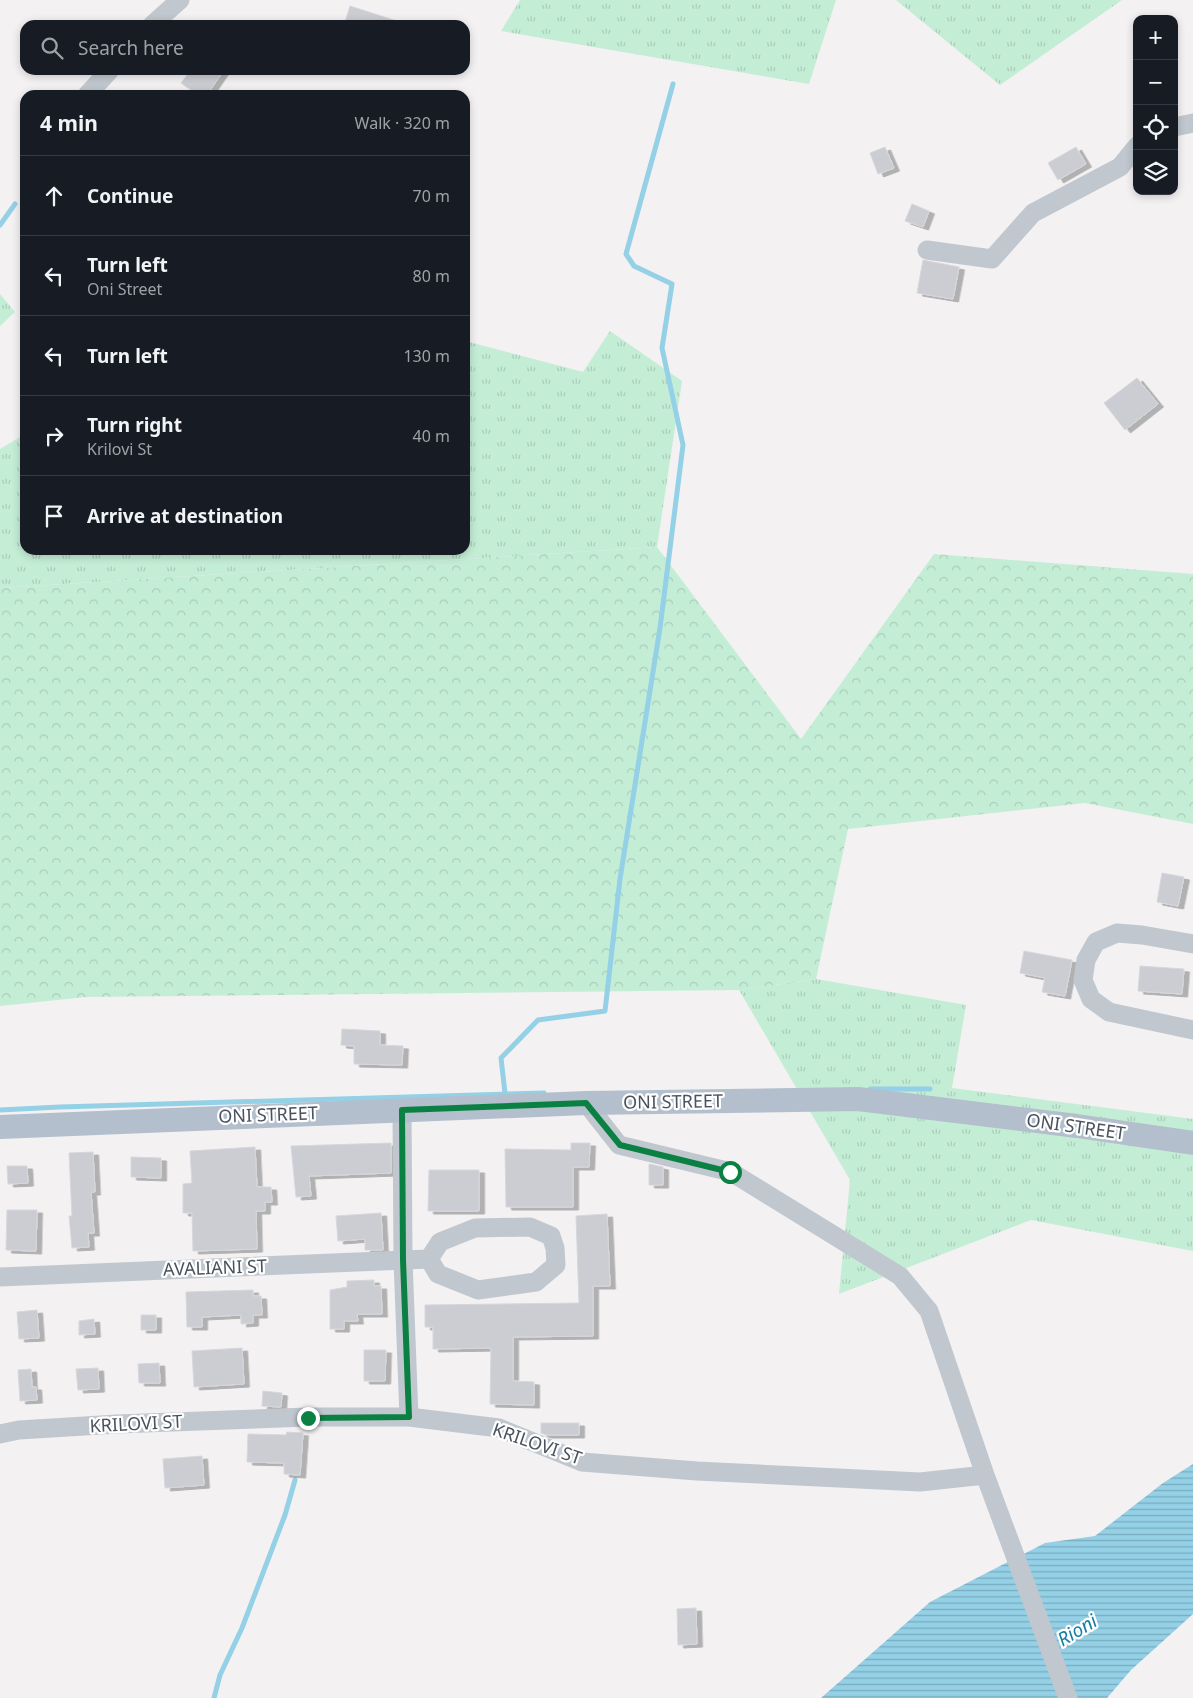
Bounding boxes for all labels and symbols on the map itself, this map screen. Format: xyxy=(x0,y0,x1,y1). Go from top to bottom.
street label: ONI STREET xyxy=(623,1088,723,1114)
street label: ONI STREET xyxy=(218,1100,318,1128)
street label: ONI STREET xyxy=(1025,1107,1127,1145)
route start xyxy=(719,1161,742,1184)
street label: AVALIANI ST xyxy=(163,1253,267,1281)
route end xyxy=(297,1407,320,1430)
street label: KRILOVI ST xyxy=(89,1409,183,1437)
street label: KRILOVI ST xyxy=(490,1417,585,1470)
water label: Rioni xyxy=(1052,1607,1103,1652)

